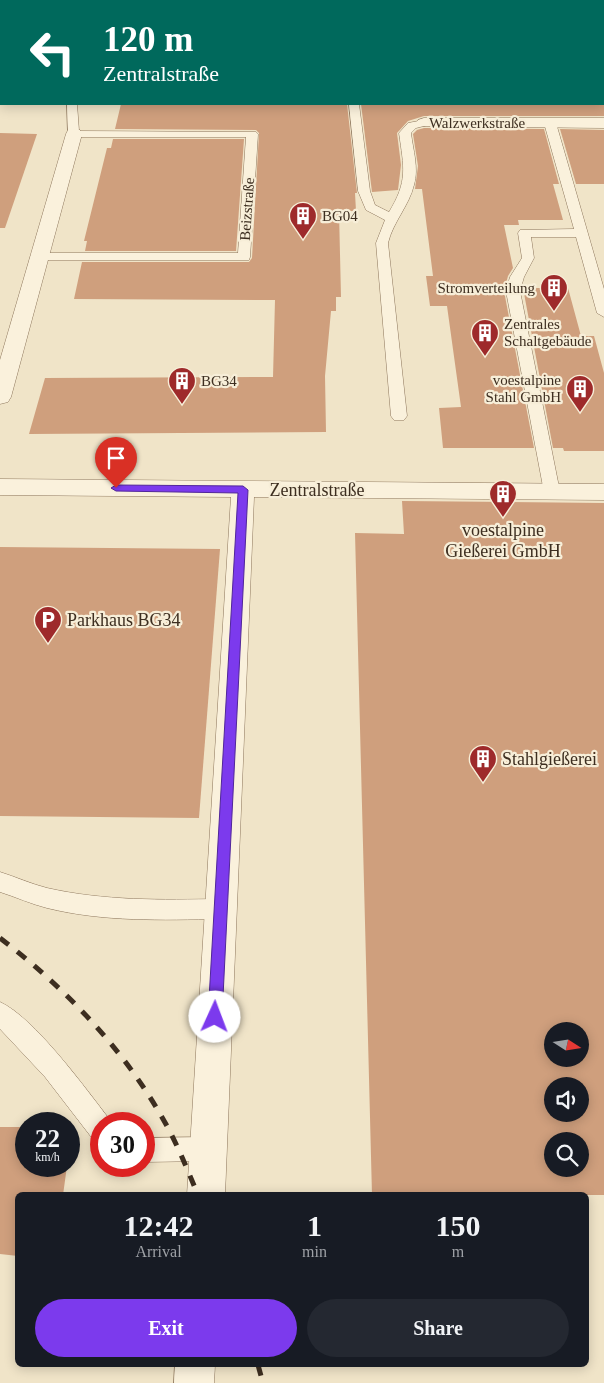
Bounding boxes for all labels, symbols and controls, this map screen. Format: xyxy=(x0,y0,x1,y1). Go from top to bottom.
icon: left xyxy=(20,20,85,85)
text: 120 m xyxy=(103,20,193,59)
text: Zentralstraße xyxy=(103,61,219,86)
street label: Walzwerkstraße xyxy=(429,115,525,131)
street label: Beizstraße xyxy=(237,177,257,241)
building icon: BG04 xyxy=(288,201,318,240)
place label: BG04 xyxy=(322,208,358,224)
building icon: Stromverteilung xyxy=(539,273,569,312)
place label: Stromverteilung xyxy=(438,280,535,296)
place label: Zentrales Schaltgebäude xyxy=(504,316,592,349)
building icon: Zentrales Schaltgebäude xyxy=(470,318,500,357)
building icon: BG34 xyxy=(167,366,197,405)
place label: voestalpine Stahl GmbH xyxy=(486,372,561,405)
place label: BG34 xyxy=(201,373,237,389)
building icon: voestalpine Stahl GmbH xyxy=(565,374,595,413)
pin xyxy=(95,437,137,488)
icon: arrive xyxy=(102,444,130,472)
building icon: voestalpine Gießerei GmbH xyxy=(488,479,518,518)
street label: Zentralstraße xyxy=(270,480,364,500)
place label: voestalpine Gießerei GmbH xyxy=(445,520,561,561)
parking icon: Parkhaus BG34 xyxy=(33,605,63,644)
place label: Parkhaus BG34 xyxy=(67,610,181,630)
building icon: Stahlgießerei xyxy=(468,744,498,783)
place label: Stahlgießerei xyxy=(502,749,597,769)
position arrow xyxy=(188,990,240,1042)
north arrow xyxy=(544,1022,589,1068)
map controls xyxy=(544,1022,589,1177)
button: sound xyxy=(544,1077,589,1122)
speed limit sign: 30 xyxy=(90,1112,155,1177)
text: 22 xyxy=(35,1125,60,1152)
button: search xyxy=(544,1132,589,1177)
text: km/h xyxy=(35,1150,60,1164)
text: 12:42 xyxy=(124,1209,194,1242)
text: 1 xyxy=(307,1209,322,1242)
text: 150 xyxy=(435,1209,480,1242)
text: Arrival xyxy=(135,1243,182,1260)
text: min xyxy=(302,1243,327,1260)
text: m xyxy=(452,1243,464,1260)
button: Exit xyxy=(35,1299,297,1357)
button: Share xyxy=(307,1299,569,1357)

